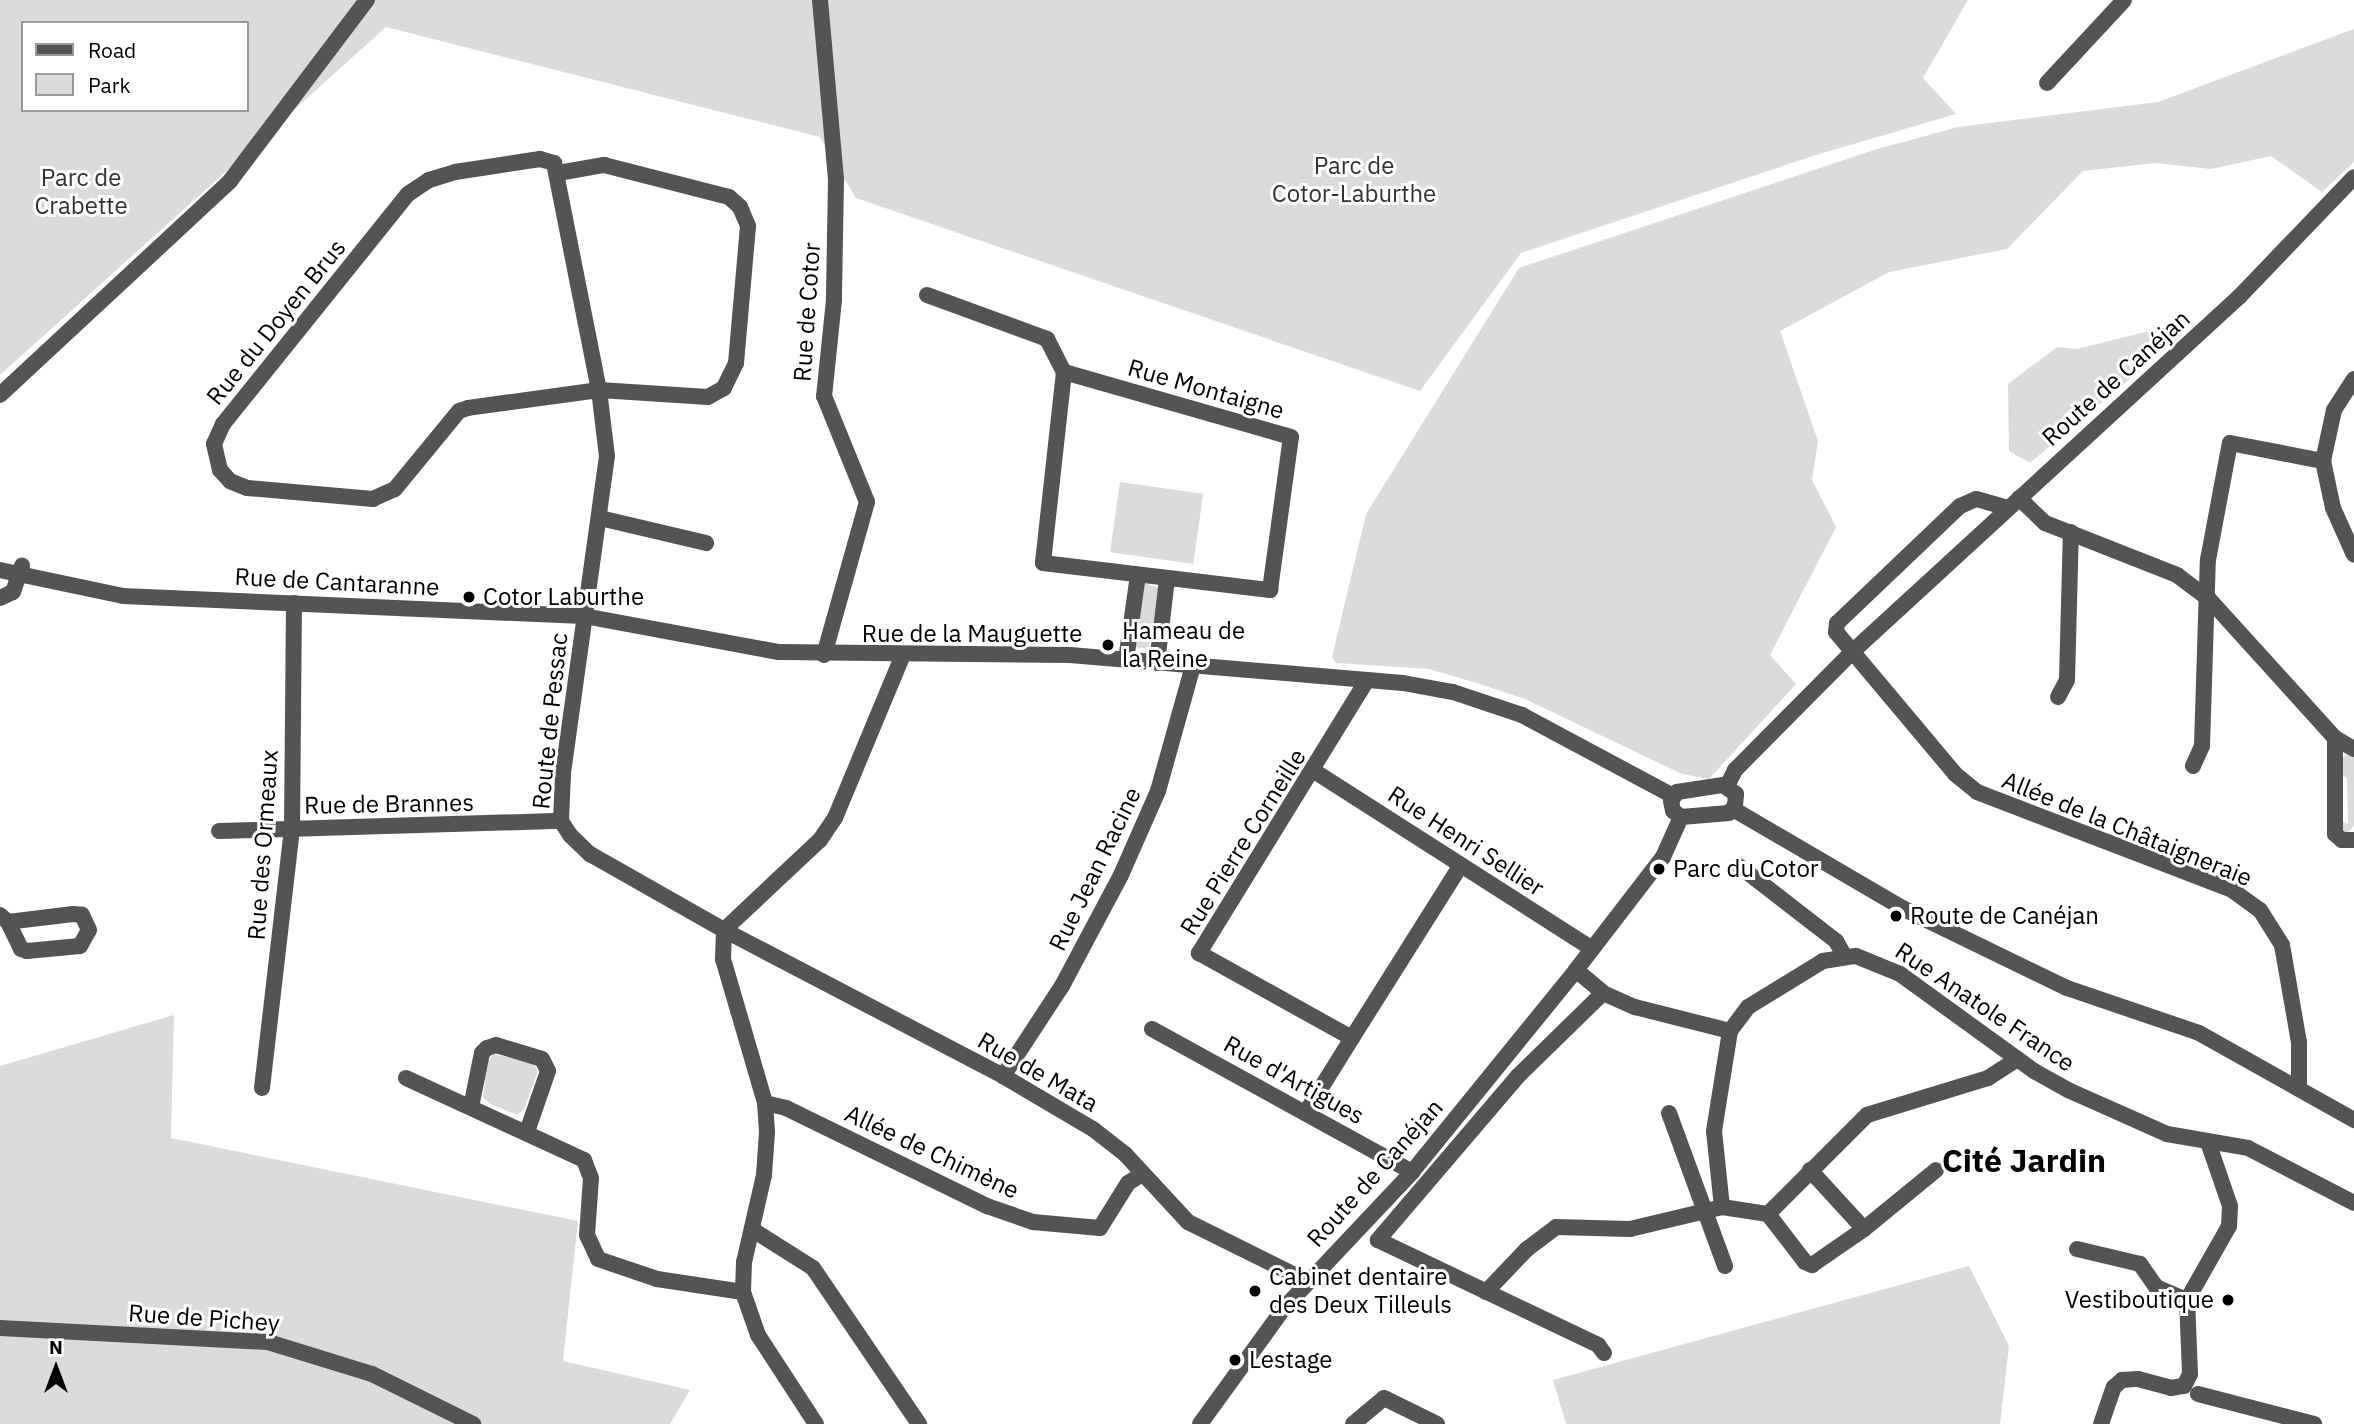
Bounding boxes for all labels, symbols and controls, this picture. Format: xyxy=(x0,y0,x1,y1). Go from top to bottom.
legend xyxy=(21,21,248,112)
text: Road xyxy=(88,36,136,64)
text: Park xyxy=(88,71,131,99)
park label: Parc de Cotor-Laburthe xyxy=(1272,152,1436,208)
park label: Parc de Crabette xyxy=(34,164,128,220)
street label: Rue du Doyen Brus xyxy=(200,233,352,411)
street label: Rue de Cotor xyxy=(788,241,826,383)
street label: Route de Canéjan xyxy=(2036,304,2196,452)
street label: Rue Montaigne xyxy=(1125,353,1287,425)
street label: Rue de Cantaranne xyxy=(234,562,440,602)
place label: Cotor Laburthe xyxy=(483,583,644,611)
marker: Cotor Laburthe xyxy=(461,589,477,605)
place label: Hameau de la Reine xyxy=(1122,617,1245,673)
street label: Rue de la Mauguette xyxy=(862,620,1082,648)
street label: Route de Pessac xyxy=(526,631,574,811)
marker: Hameau de la Reine xyxy=(1100,637,1116,653)
street label: Rue Pierre Corneille xyxy=(1174,744,1312,940)
street label: Rue des Ormeaux xyxy=(242,749,284,941)
street label: Allée de la Châtaigneraie xyxy=(1998,766,2256,892)
street label: Rue Henri Sellier xyxy=(1383,780,1549,902)
street label: Rue Jean Racine xyxy=(1043,783,1147,955)
street label: Rue de Brannes xyxy=(304,788,474,820)
place label: Parc du Cotor xyxy=(1673,855,1819,883)
marker: Parc du Cotor xyxy=(1651,861,1667,877)
place label: Route de Canéjan xyxy=(1910,902,2099,930)
marker: Route de Canéjan xyxy=(1888,908,1904,924)
street label: Rue Anatole France xyxy=(1890,936,2080,1078)
street label: Rue de Mata xyxy=(973,1026,1103,1118)
street label: Rue d'Artigues xyxy=(1219,1030,1369,1130)
street label: Route de Canéjan xyxy=(1301,1093,1449,1253)
street label: Allée de Chimène xyxy=(840,1099,1024,1205)
district label: Cité Jardin xyxy=(1942,1141,2106,1179)
place label: Cabinet dentaire des Deux Tilleuls xyxy=(1269,1263,1452,1319)
marker: Cabinet dentaire des Deux Tilleuls xyxy=(1247,1283,1263,1299)
place label: Vestiboutique xyxy=(2065,1286,2214,1314)
marker: Vestiboutique xyxy=(2220,1292,2236,1308)
street label: Rue de Pichey xyxy=(127,1298,281,1338)
north arrow xyxy=(21,1333,91,1403)
text: N xyxy=(49,1335,63,1359)
place label: Lestage xyxy=(1249,1346,1332,1374)
marker: Lestage xyxy=(1227,1352,1243,1368)

